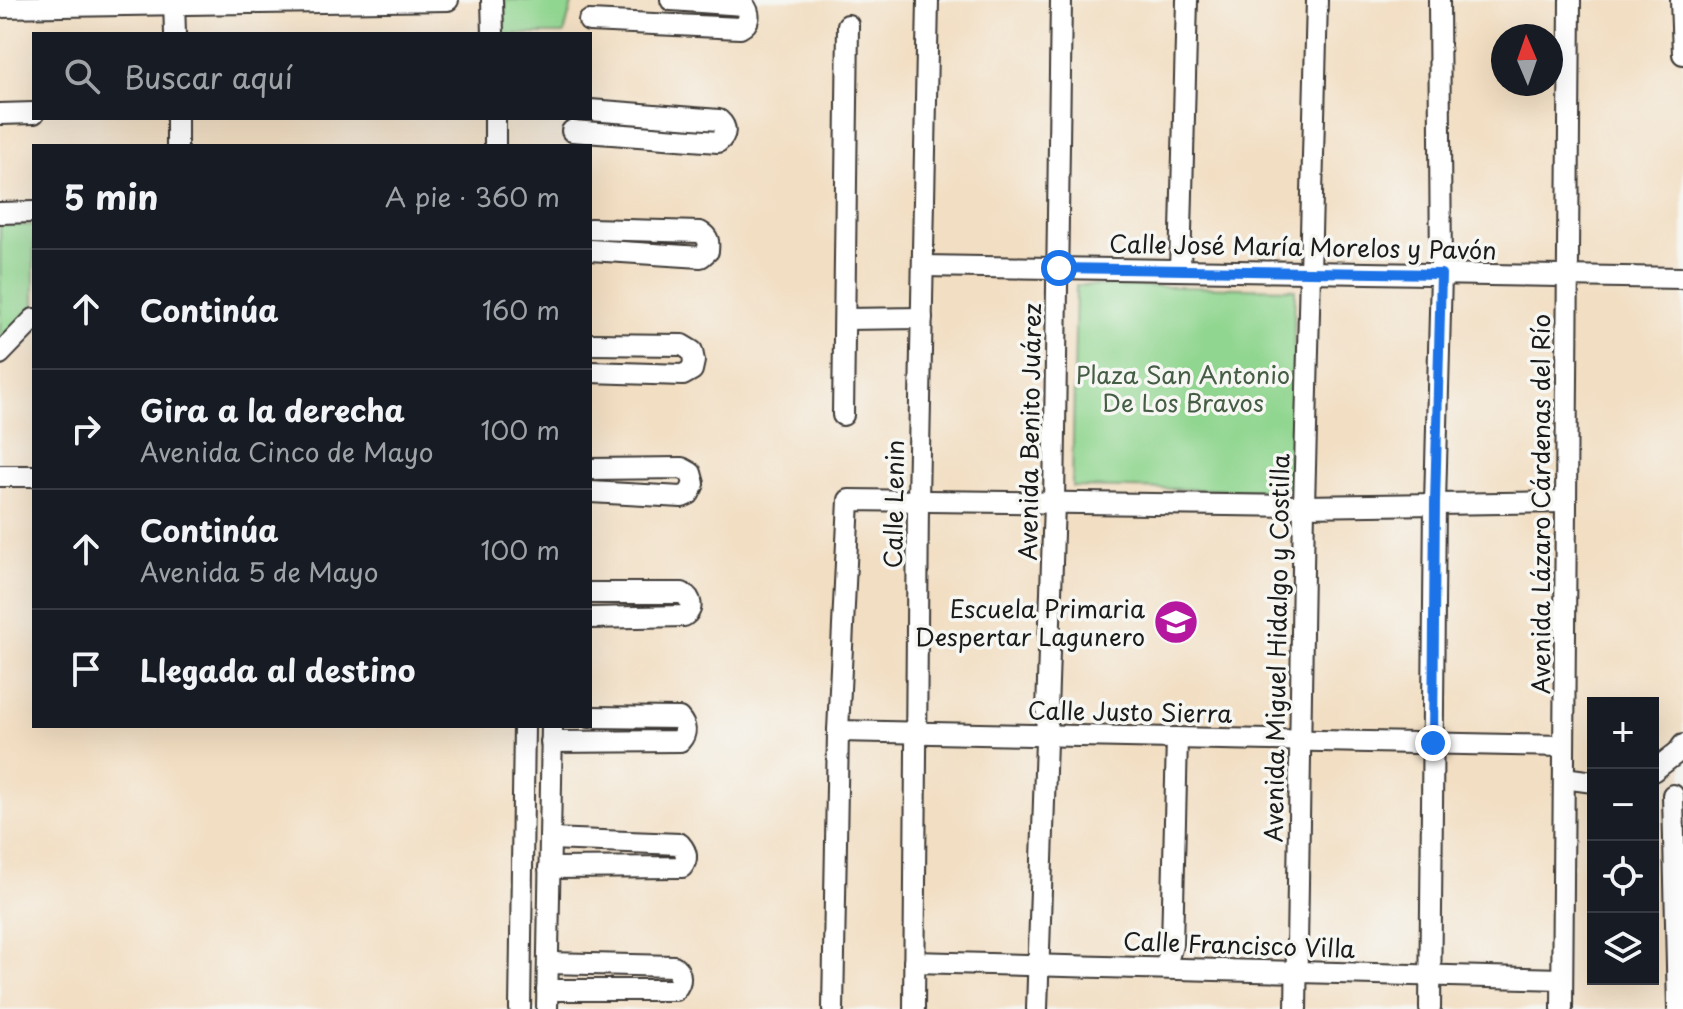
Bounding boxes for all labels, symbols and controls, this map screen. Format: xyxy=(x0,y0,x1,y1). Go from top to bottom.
north arrow xyxy=(1491,24,1563,96)
search box xyxy=(32,32,592,120)
icon: search xyxy=(60,54,104,98)
text: Buscar aquí xyxy=(124,54,293,99)
text: 5 min xyxy=(64,170,158,222)
text: A pie · 360 m xyxy=(385,177,560,216)
street label: Calle José María Morelos y Pavón xyxy=(1109,225,1497,267)
route start xyxy=(1041,250,1077,286)
icon: ahead xyxy=(64,287,108,331)
text: Continúa xyxy=(140,287,279,332)
text: 160 m xyxy=(482,290,560,329)
street label: Avenida Benito Juárez xyxy=(1009,303,1049,561)
street label: Avenida Lázaro Cárdenas del Río xyxy=(1522,314,1558,694)
park label: Plaza San Antonio De Los Bravos xyxy=(1076,356,1290,420)
text: Gira a la derecha xyxy=(140,387,405,432)
icon: right xyxy=(64,407,108,451)
text: 100 m xyxy=(480,410,560,449)
text: Avenida Cinco de Mayo xyxy=(140,432,433,471)
street label: Calle Lenin xyxy=(874,439,912,569)
street label: Avenida Miguel Hidalgo y Costilla xyxy=(1255,453,1297,843)
text: Continúa xyxy=(140,507,279,552)
icon: ahead xyxy=(64,527,108,571)
text: 100 m xyxy=(480,530,560,569)
text: Avenida 5 de Mayo xyxy=(140,552,378,591)
place label: Escuela Primaria Despertar Lagunero xyxy=(914,590,1145,654)
school or university icon: Escuela Primaria Despertar Lagunero xyxy=(1152,598,1200,646)
icon: arrive xyxy=(64,647,108,691)
text: Llegada al destino xyxy=(140,647,415,692)
street label: Calle Justo Sierra xyxy=(1027,691,1233,731)
map controls xyxy=(1587,697,1659,985)
button: + xyxy=(1587,697,1659,769)
route end xyxy=(1415,725,1451,761)
button: − xyxy=(1587,769,1659,841)
button: locate xyxy=(1587,841,1659,913)
button: layers xyxy=(1587,913,1659,985)
street label: Calle Francisco Villa xyxy=(1122,922,1356,966)

